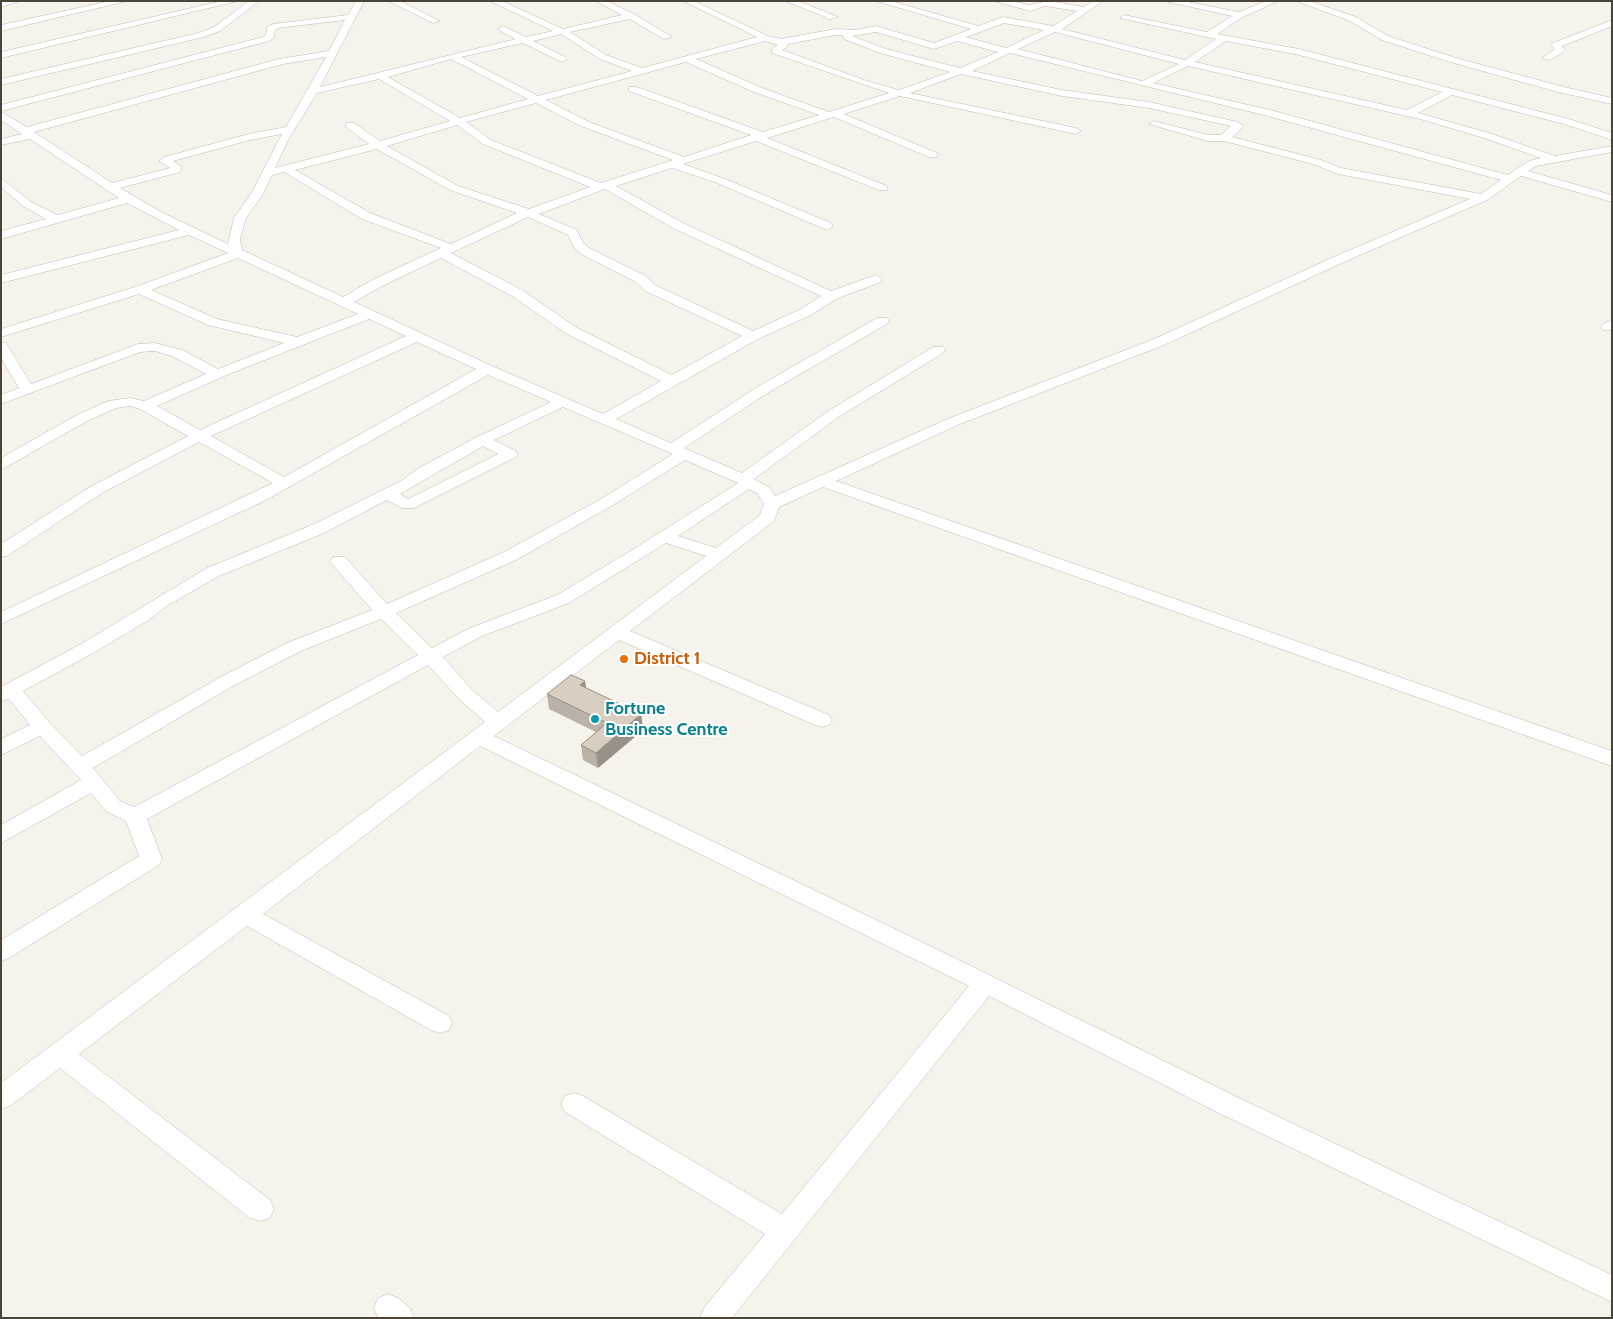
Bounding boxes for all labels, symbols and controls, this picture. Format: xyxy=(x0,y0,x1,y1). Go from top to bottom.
place label: District 1 xyxy=(634,648,700,670)
marker: District 1 xyxy=(618,653,630,665)
place label: Fortune Business Centre xyxy=(605,698,728,741)
marker: Fortune Business Centre xyxy=(589,713,601,725)

